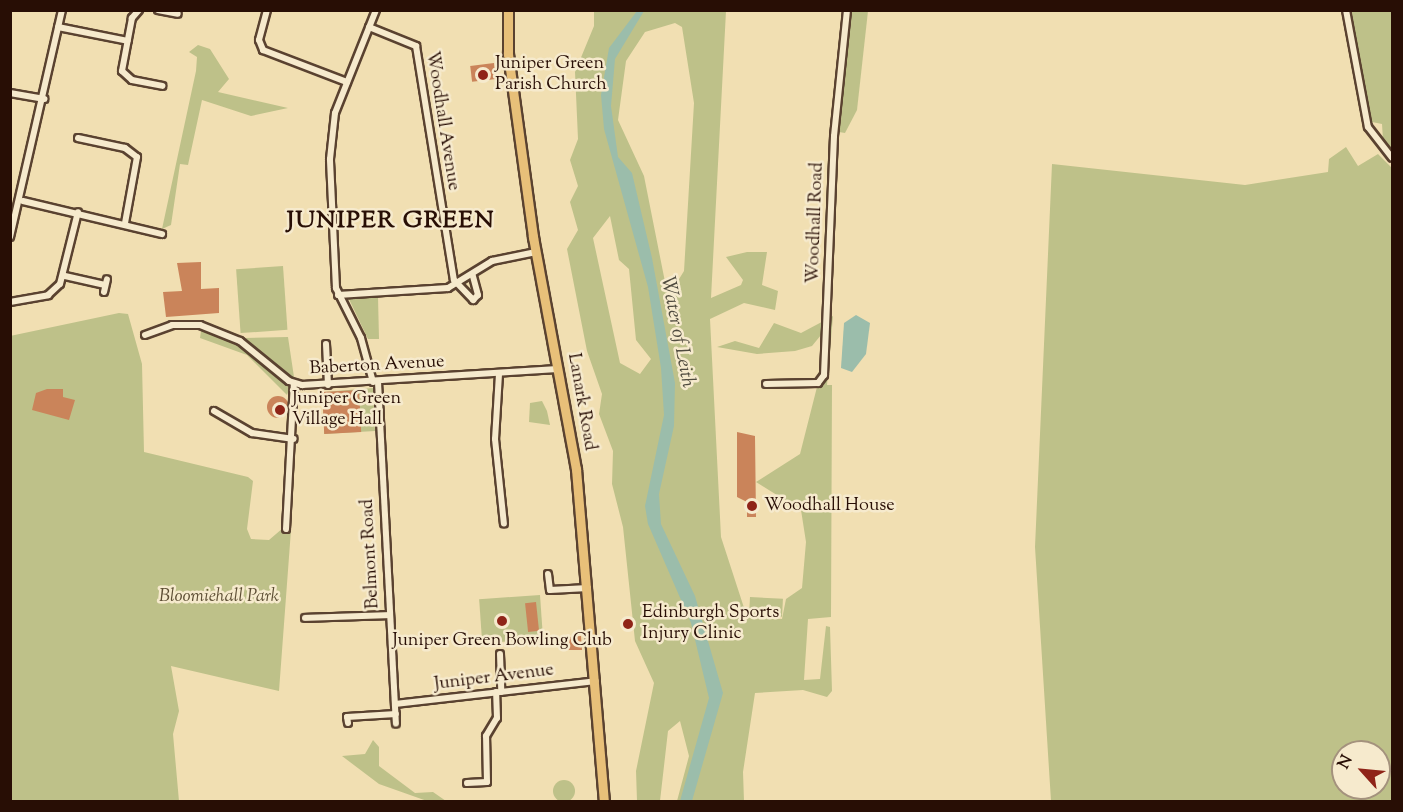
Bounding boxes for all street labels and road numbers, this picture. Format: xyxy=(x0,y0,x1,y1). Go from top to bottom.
street label: Woodhall Avenue xyxy=(420,50,464,192)
street label: Woodhall Road xyxy=(803,162,829,284)
street label: Baberton Avenue xyxy=(309,352,445,380)
street label: Lanark Road xyxy=(562,352,600,452)
street label: Belmont Road xyxy=(357,498,385,610)
street label: Juniper Avenue xyxy=(433,660,555,696)

